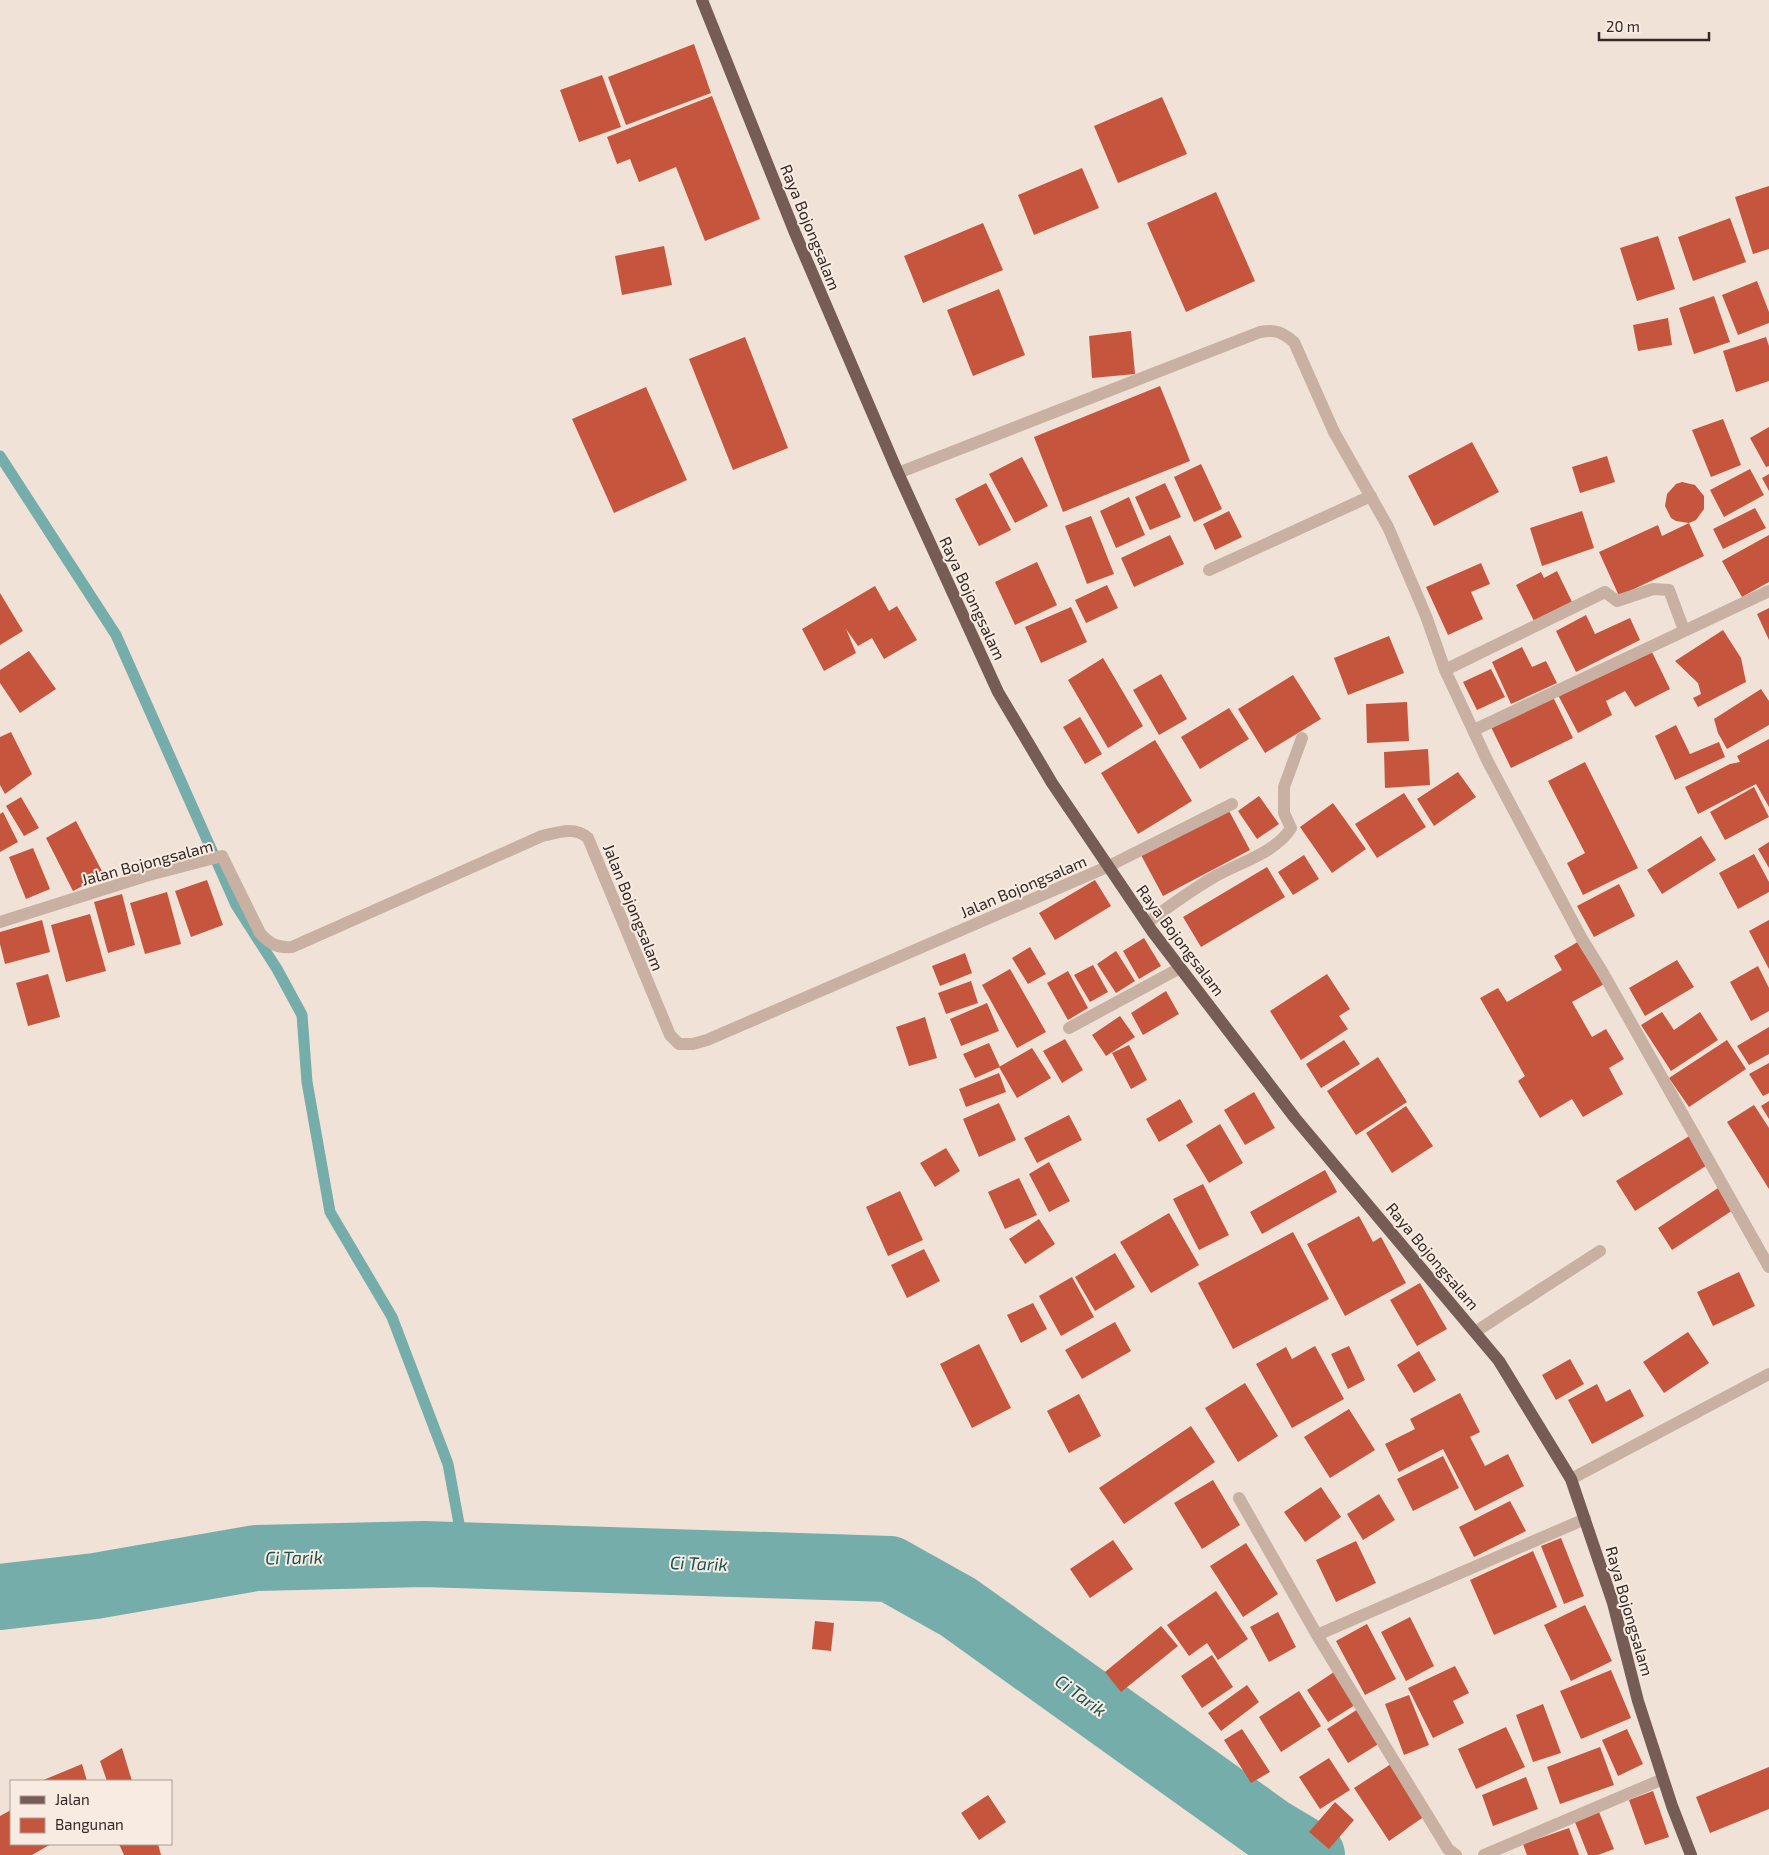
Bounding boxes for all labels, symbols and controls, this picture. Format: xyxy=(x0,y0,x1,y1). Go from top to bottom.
scale bar xyxy=(1599,10,1709,42)
text: 20 m xyxy=(1606,17,1640,35)
street label: Raya Bojongsalam xyxy=(776,161,845,293)
street label: Raya Bojongsalam xyxy=(935,533,1010,663)
street label: Jalan Bojongsalam xyxy=(79,835,215,890)
street label: Jalan Bojongsalam xyxy=(599,841,668,974)
street label: Jalan Bojongsalam xyxy=(957,851,1089,922)
street label: Raya Bojongsalam xyxy=(1132,881,1229,1000)
street label: Raya Bojongsalam xyxy=(1382,1198,1483,1314)
street label: Raya Bojongsalam xyxy=(1601,1544,1658,1678)
water label: Ci Tarik xyxy=(265,1545,323,1569)
water label: Ci Tarik xyxy=(670,1551,728,1575)
water label: Ci Tarik xyxy=(1051,1669,1111,1721)
legend xyxy=(10,1780,172,1845)
text: Jalan xyxy=(55,1790,90,1808)
text: Bangunan xyxy=(55,1815,124,1833)

